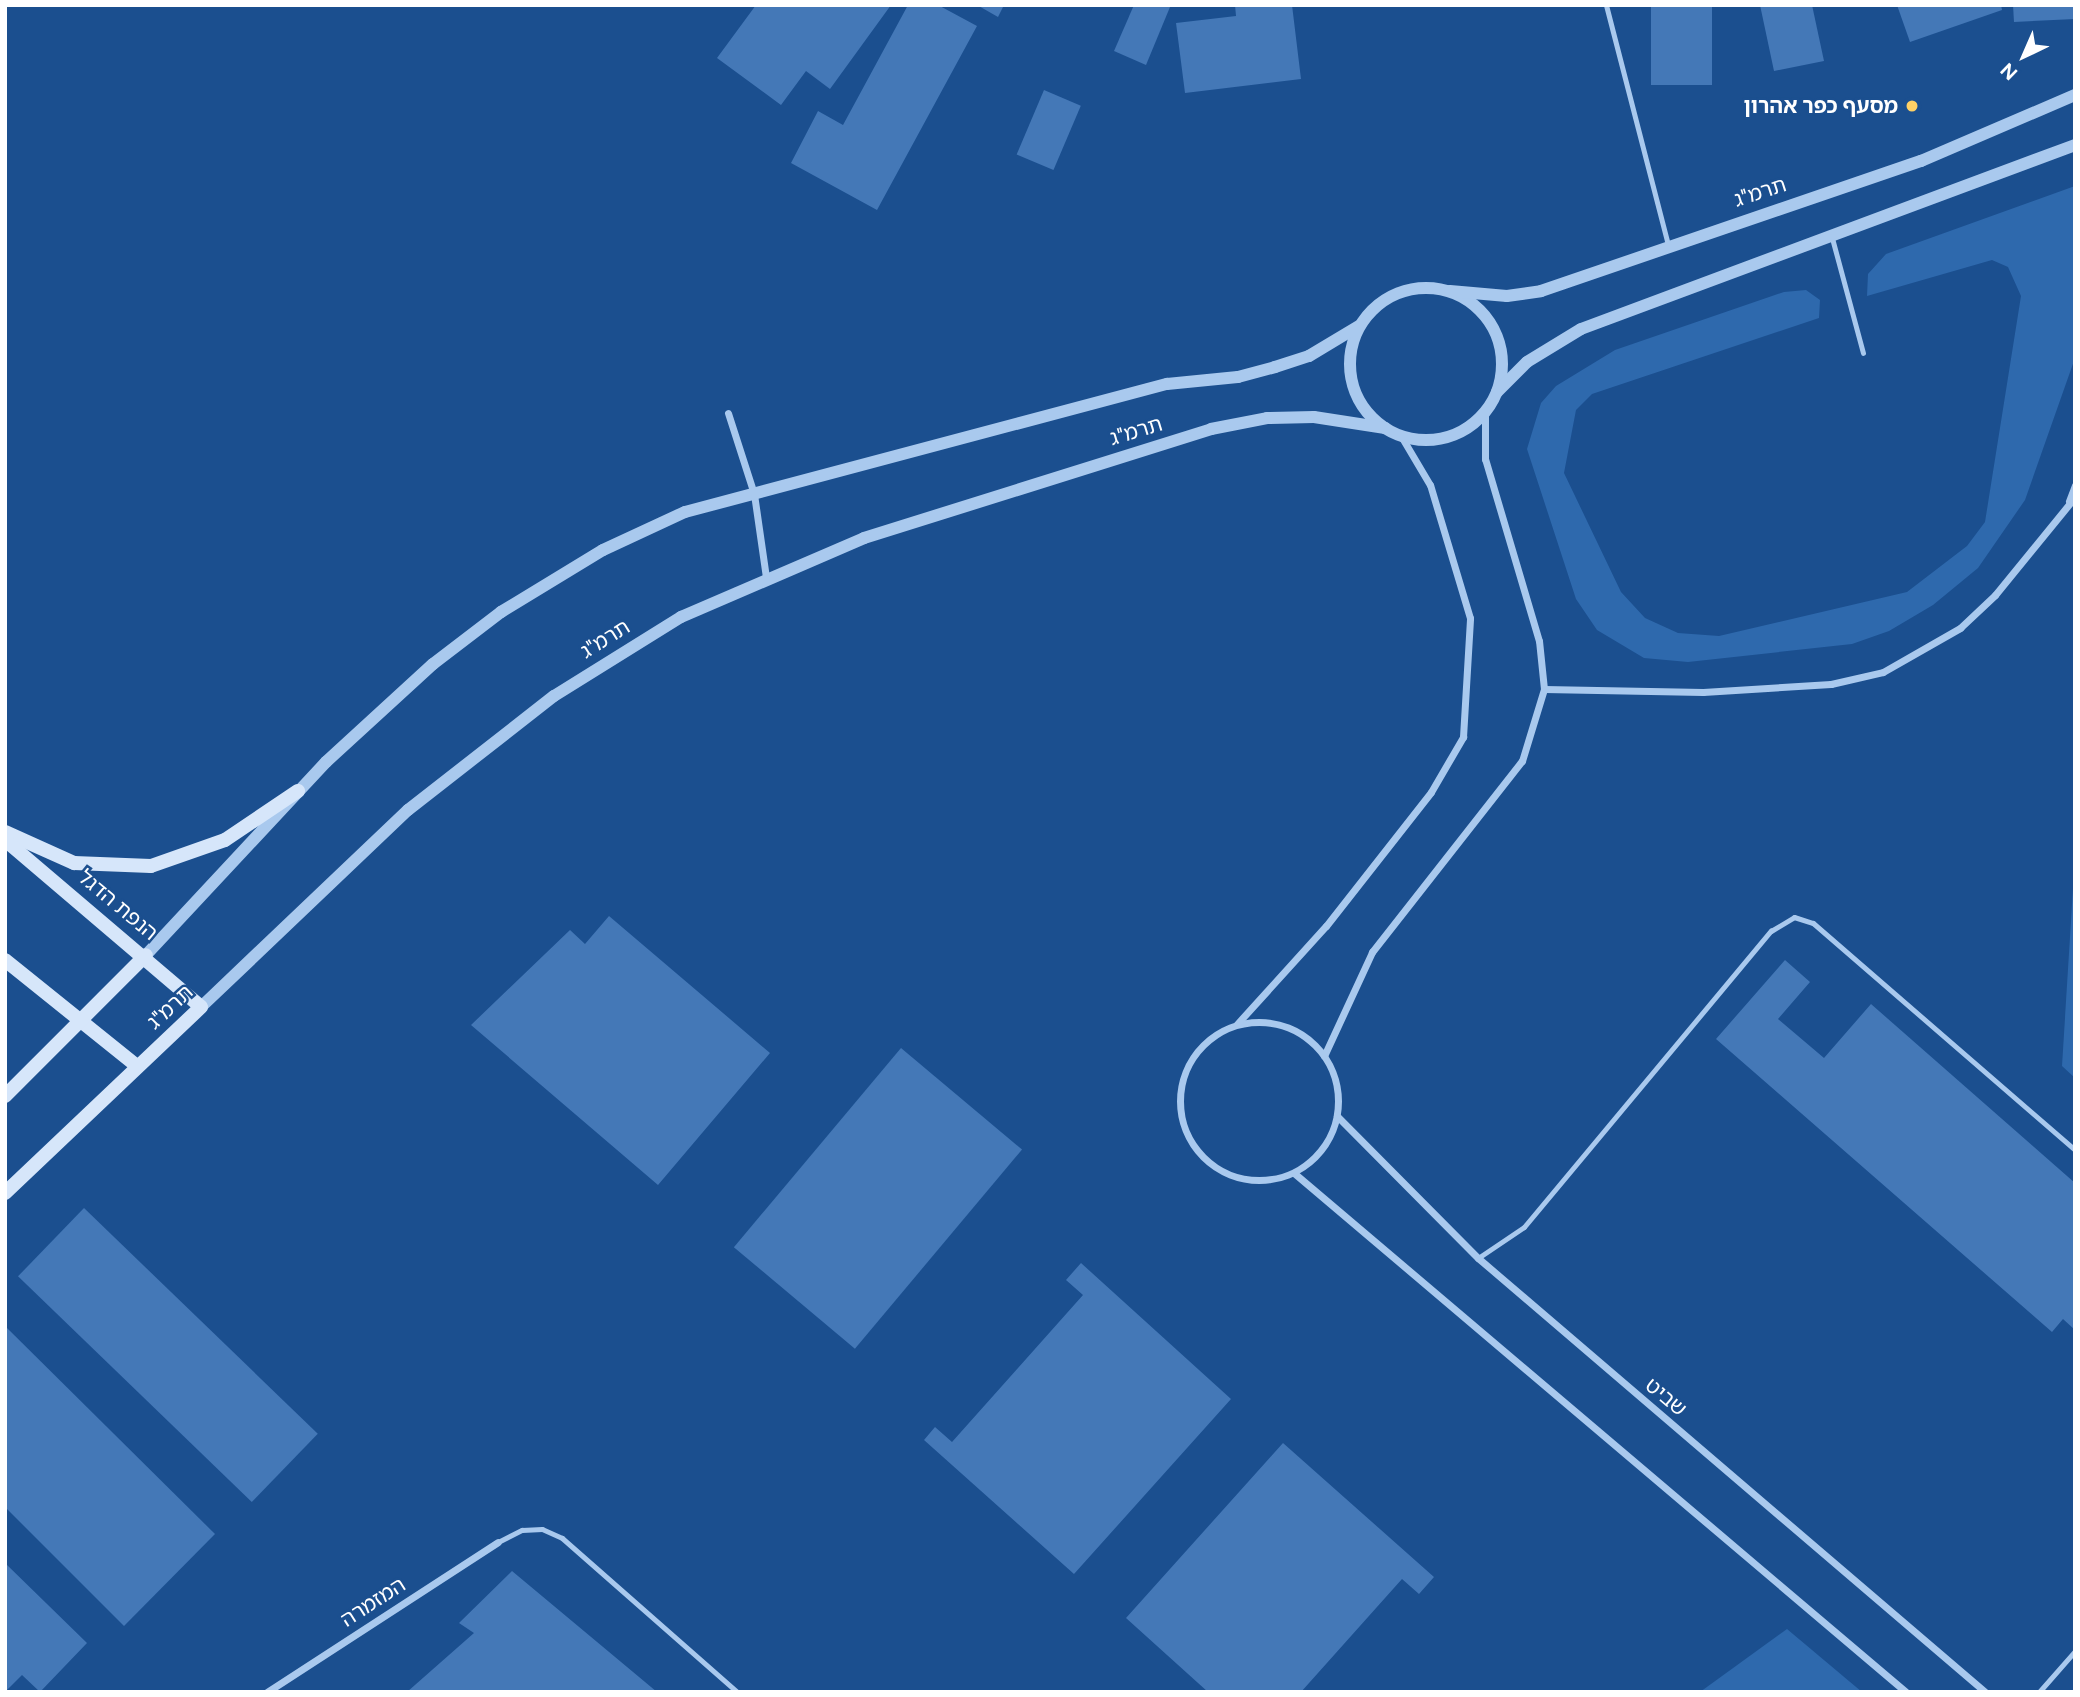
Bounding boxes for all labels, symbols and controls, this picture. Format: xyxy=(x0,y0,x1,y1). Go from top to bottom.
north arrow xyxy=(1989,21,2059,91)
text: N xyxy=(1996,58,2022,85)
place label: מסעף כפר אהרון xyxy=(1743,93,1898,119)
marker: מסעף כפר אהרון xyxy=(1904,98,1920,114)
street label: תרמ"ג xyxy=(1731,172,1789,212)
street label: תרמ"ג xyxy=(1107,411,1165,451)
street label: תרמ"ג xyxy=(576,614,634,664)
street label: הנפת הדגל xyxy=(73,864,163,946)
street label: תרמ"ג xyxy=(142,979,198,1035)
street label: שביט xyxy=(1640,1373,1692,1421)
street label: המזמרה xyxy=(336,1572,410,1632)

